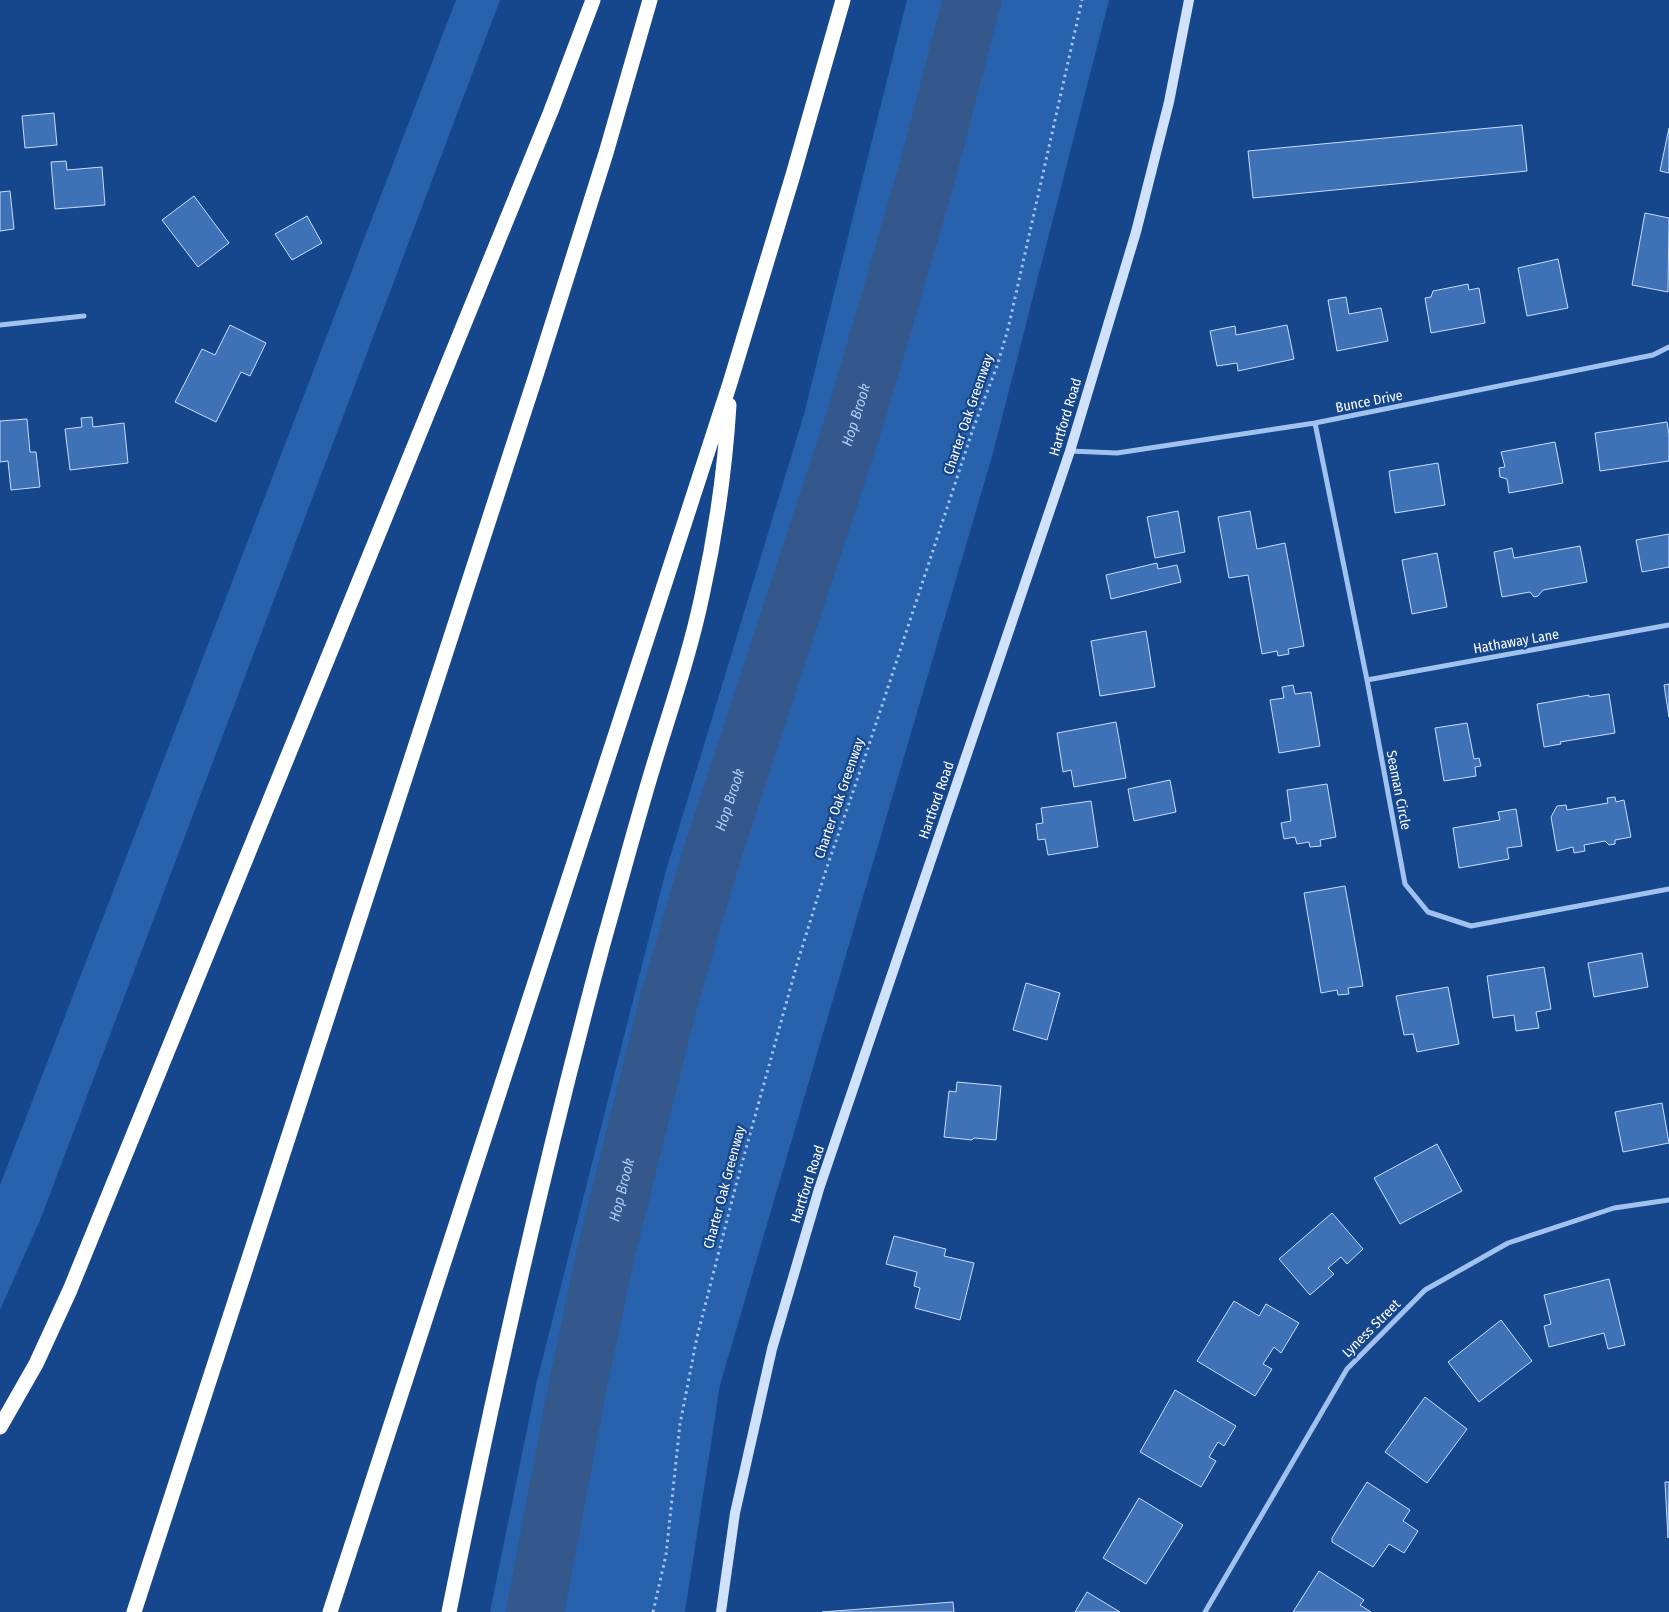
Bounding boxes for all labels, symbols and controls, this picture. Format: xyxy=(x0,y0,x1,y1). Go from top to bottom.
street label: Charter Oak Greenway xyxy=(940,351,997,477)
street label: Hartford Road xyxy=(1046,376,1085,458)
water label: Hop Brook xyxy=(838,381,874,448)
street label: Bunce Drive xyxy=(1334,387,1404,416)
street label: Hathaway Lane xyxy=(1472,626,1560,657)
street label: Charter Oak Greenway xyxy=(811,735,868,861)
street label: Seaman Circle xyxy=(1382,749,1415,831)
street label: Hartford Road xyxy=(915,759,958,841)
water label: Hop Brook xyxy=(711,766,749,833)
street label: Charter Oak Greenway xyxy=(700,1123,749,1250)
street label: Hartford Road xyxy=(787,1143,828,1225)
water label: Hop Brook xyxy=(605,1156,638,1223)
street label: Lyness Street xyxy=(1339,1295,1404,1361)

